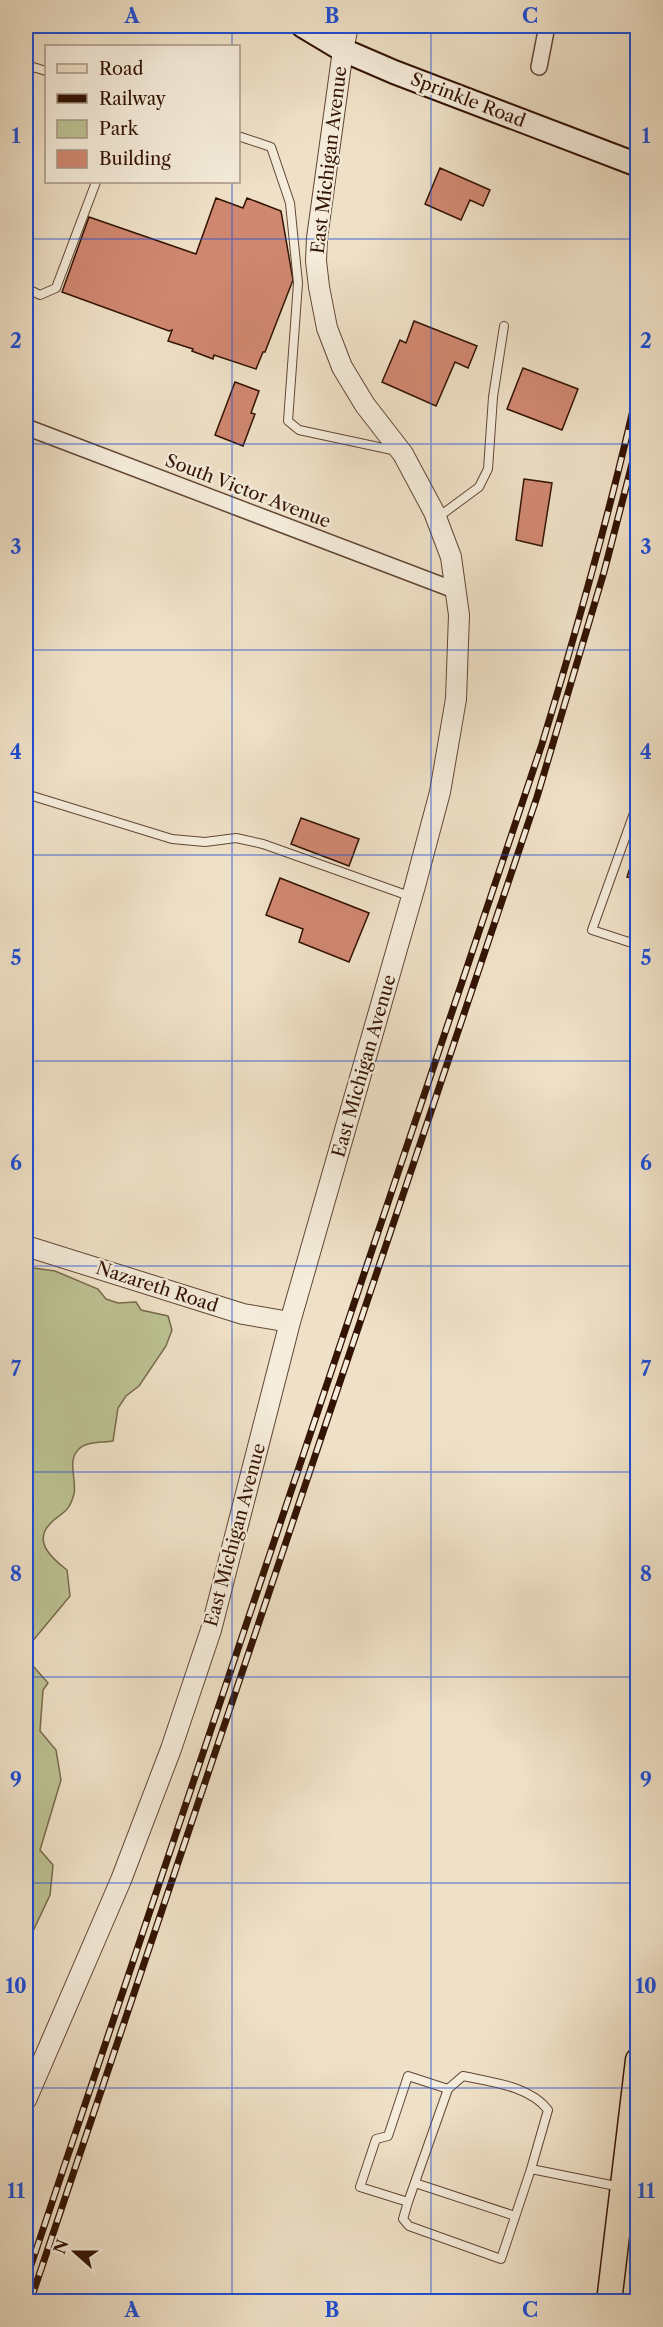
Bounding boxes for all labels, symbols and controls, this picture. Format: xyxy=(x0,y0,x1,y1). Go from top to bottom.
text: A xyxy=(123,4,140,28)
text: B xyxy=(325,4,340,28)
text: C xyxy=(522,4,538,28)
legend xyxy=(45,45,240,183)
text: Road xyxy=(99,58,144,80)
street label: East Michigan Avenue xyxy=(307,65,351,255)
street label: Sprinkle Road xyxy=(407,68,529,132)
text: Railway xyxy=(99,88,167,110)
text: Park xyxy=(99,118,140,140)
text: 1 xyxy=(12,124,21,148)
text: 1 xyxy=(642,124,651,148)
text: Building xyxy=(99,148,171,170)
text: 2 xyxy=(10,329,22,353)
text: 2 xyxy=(640,329,652,353)
street label: South Victor Avenue xyxy=(162,449,334,533)
text: 3 xyxy=(10,535,22,559)
text: 3 xyxy=(640,535,652,559)
text: 4 xyxy=(10,740,22,764)
text: 4 xyxy=(640,740,652,764)
text: 5 xyxy=(10,946,22,970)
text: 5 xyxy=(640,946,652,970)
street label: East Michigan Avenue xyxy=(327,972,401,1160)
text: 6 xyxy=(10,1151,22,1175)
text: 6 xyxy=(640,1151,652,1175)
street label: Nazareth Road xyxy=(93,1257,221,1317)
text: 7 xyxy=(11,1357,22,1381)
text: 7 xyxy=(641,1357,652,1381)
street label: East Michigan Avenue xyxy=(200,1441,270,1629)
text: 8 xyxy=(10,1562,22,1586)
text: 8 xyxy=(640,1562,652,1586)
text: 9 xyxy=(10,1768,22,1792)
text: 9 xyxy=(640,1768,652,1792)
text: 10 xyxy=(5,1974,27,1998)
text: 10 xyxy=(635,1974,657,1998)
text: 11 xyxy=(7,2179,25,2203)
text: 11 xyxy=(637,2179,655,2203)
north arrow xyxy=(45,2222,105,2282)
text: N xyxy=(49,2236,73,2257)
text: A xyxy=(123,2298,140,2322)
text: B xyxy=(325,2298,340,2322)
text: C xyxy=(522,2298,538,2322)

